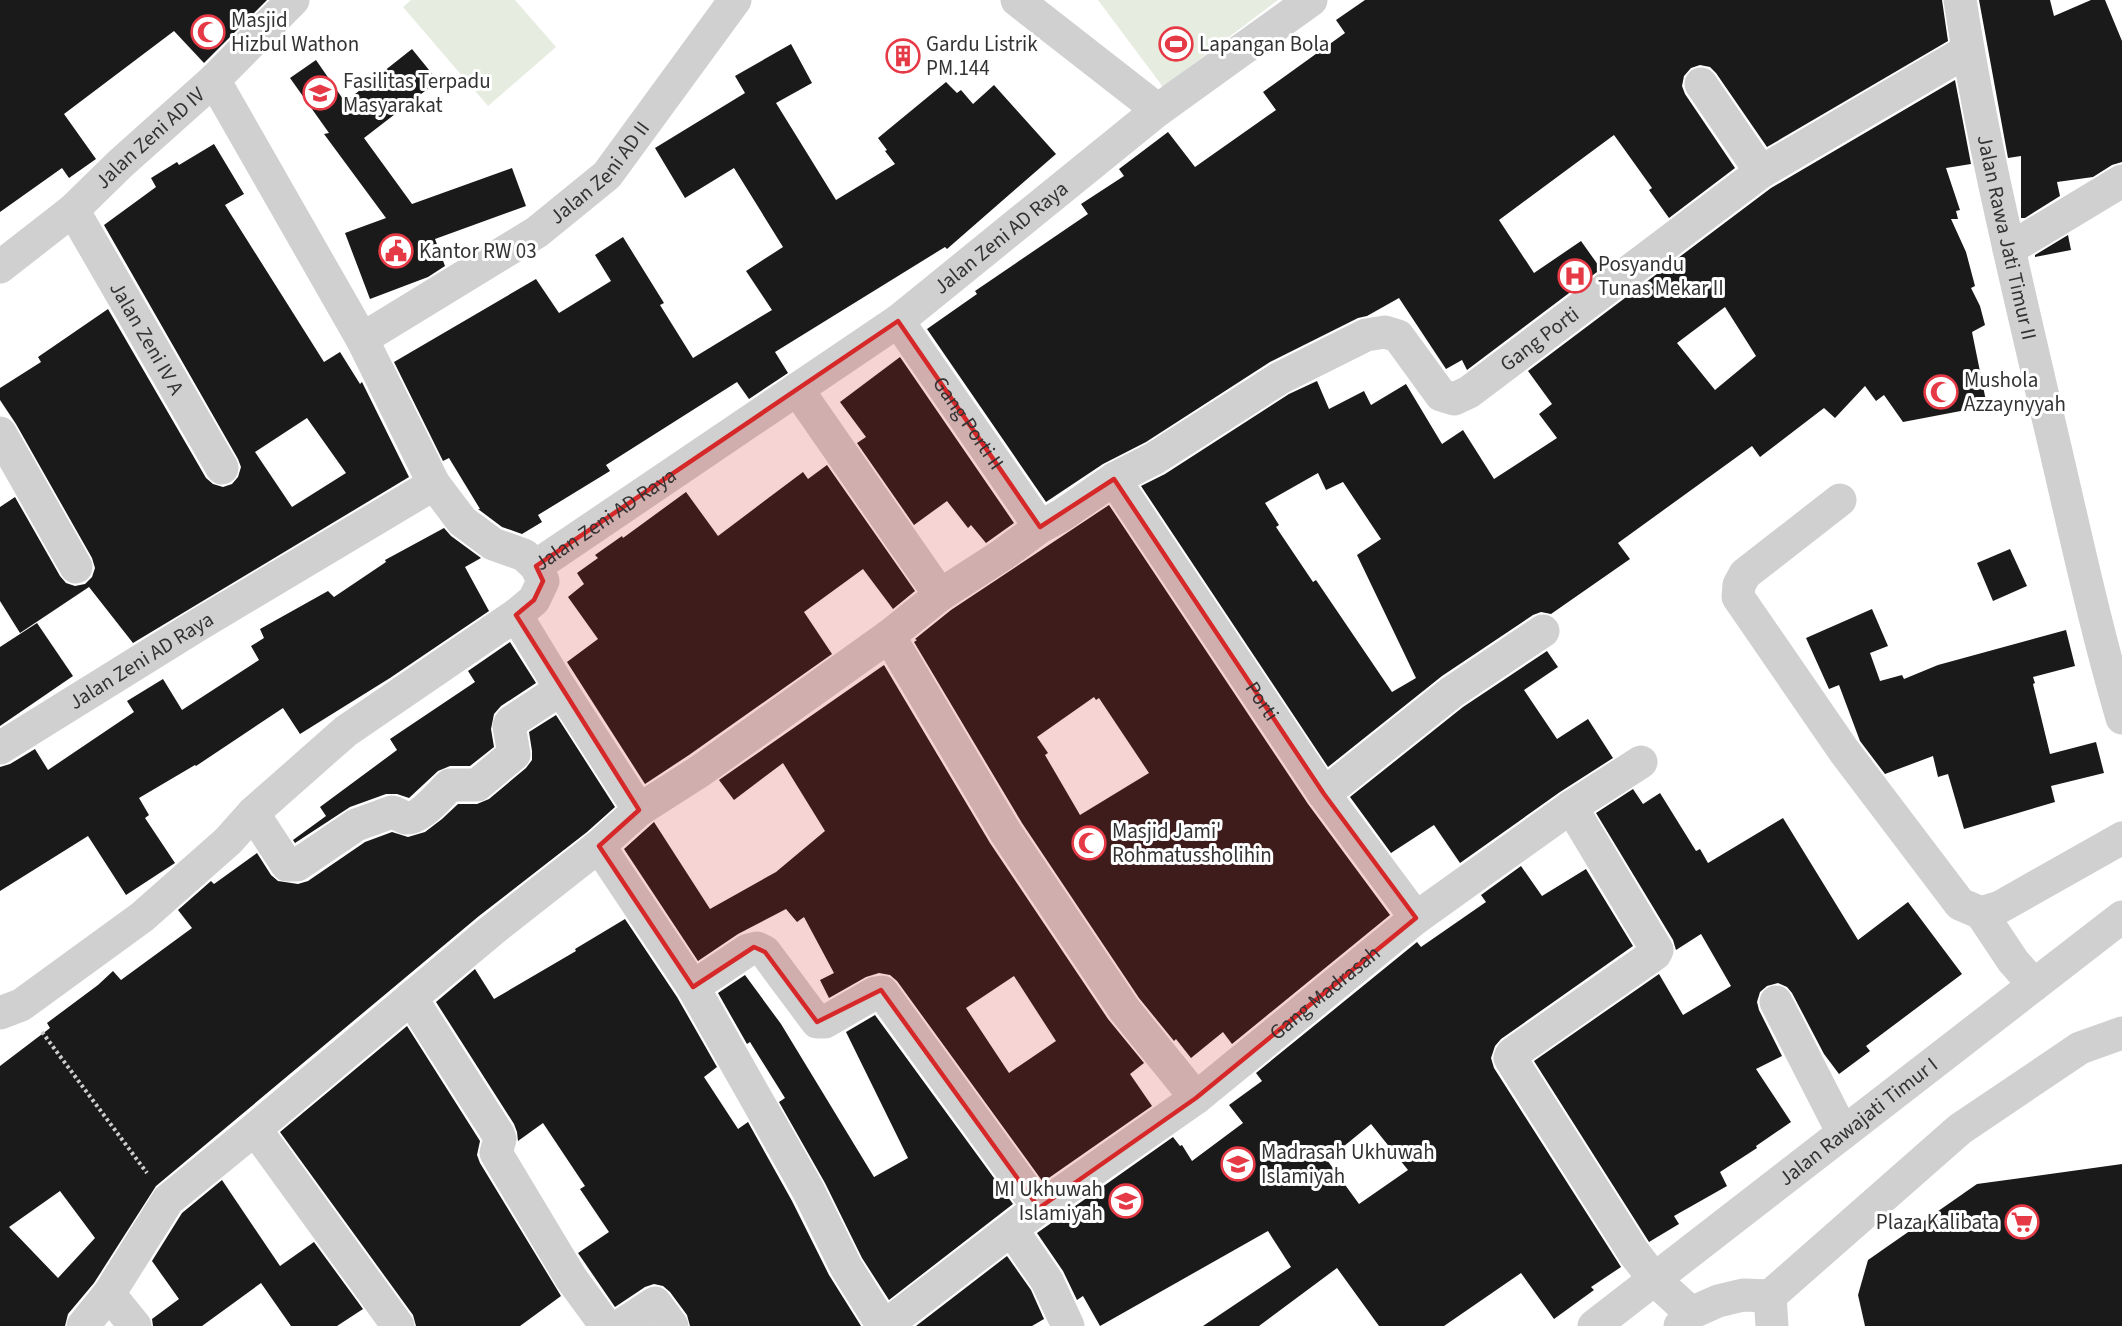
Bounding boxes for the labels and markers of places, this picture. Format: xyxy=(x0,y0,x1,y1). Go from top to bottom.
place label: Masjid Hizbul Wathon xyxy=(231,5,359,59)
mosque icon: Masjid Hizbul Wathon xyxy=(190,14,226,50)
sports icon: Lapangan Bola xyxy=(1158,26,1194,62)
place label: Gardu Listrik PM.144 xyxy=(926,29,1038,83)
place label: Lapangan Bola xyxy=(1199,29,1329,59)
building icon: Gardu Listrik PM.144 xyxy=(885,38,921,74)
place label: Fasilitas Terpadu Masyarakat xyxy=(343,66,491,120)
school or university icon: Fasilitas Terpadu Masyarakat xyxy=(302,75,338,111)
public building icon: Kantor RW 03 xyxy=(378,233,414,269)
place label: Kantor RW 03 xyxy=(419,236,537,266)
place label: Posyandu Tunas Mekar II xyxy=(1598,249,1724,303)
hospital icon: Posyandu Tunas Mekar II xyxy=(1557,258,1593,294)
place label: Mushola Azzaynyyah xyxy=(1964,365,2066,419)
mosque icon: Mushola Azzaynyyah xyxy=(1923,374,1959,410)
place label: Masjid Jami' Rohmatussholihin xyxy=(1112,816,1272,870)
mosque icon: Masjid Jami' Rohmatussholihin xyxy=(1071,825,1107,861)
place label: Madrasah Ukhuwah Islamiyah xyxy=(1261,1137,1435,1191)
school or university icon: Madrasah Ukhuwah Islamiyah xyxy=(1220,1146,1256,1182)
place label: MI Ukhuwah Islamiyah xyxy=(994,1174,1103,1228)
school or university icon: MI Ukhuwah Islamiyah xyxy=(1108,1183,1144,1219)
supermarket icon: Plaza Kalibata xyxy=(2004,1204,2040,1240)
place label: Plaza Kalibata xyxy=(1876,1207,1999,1237)

